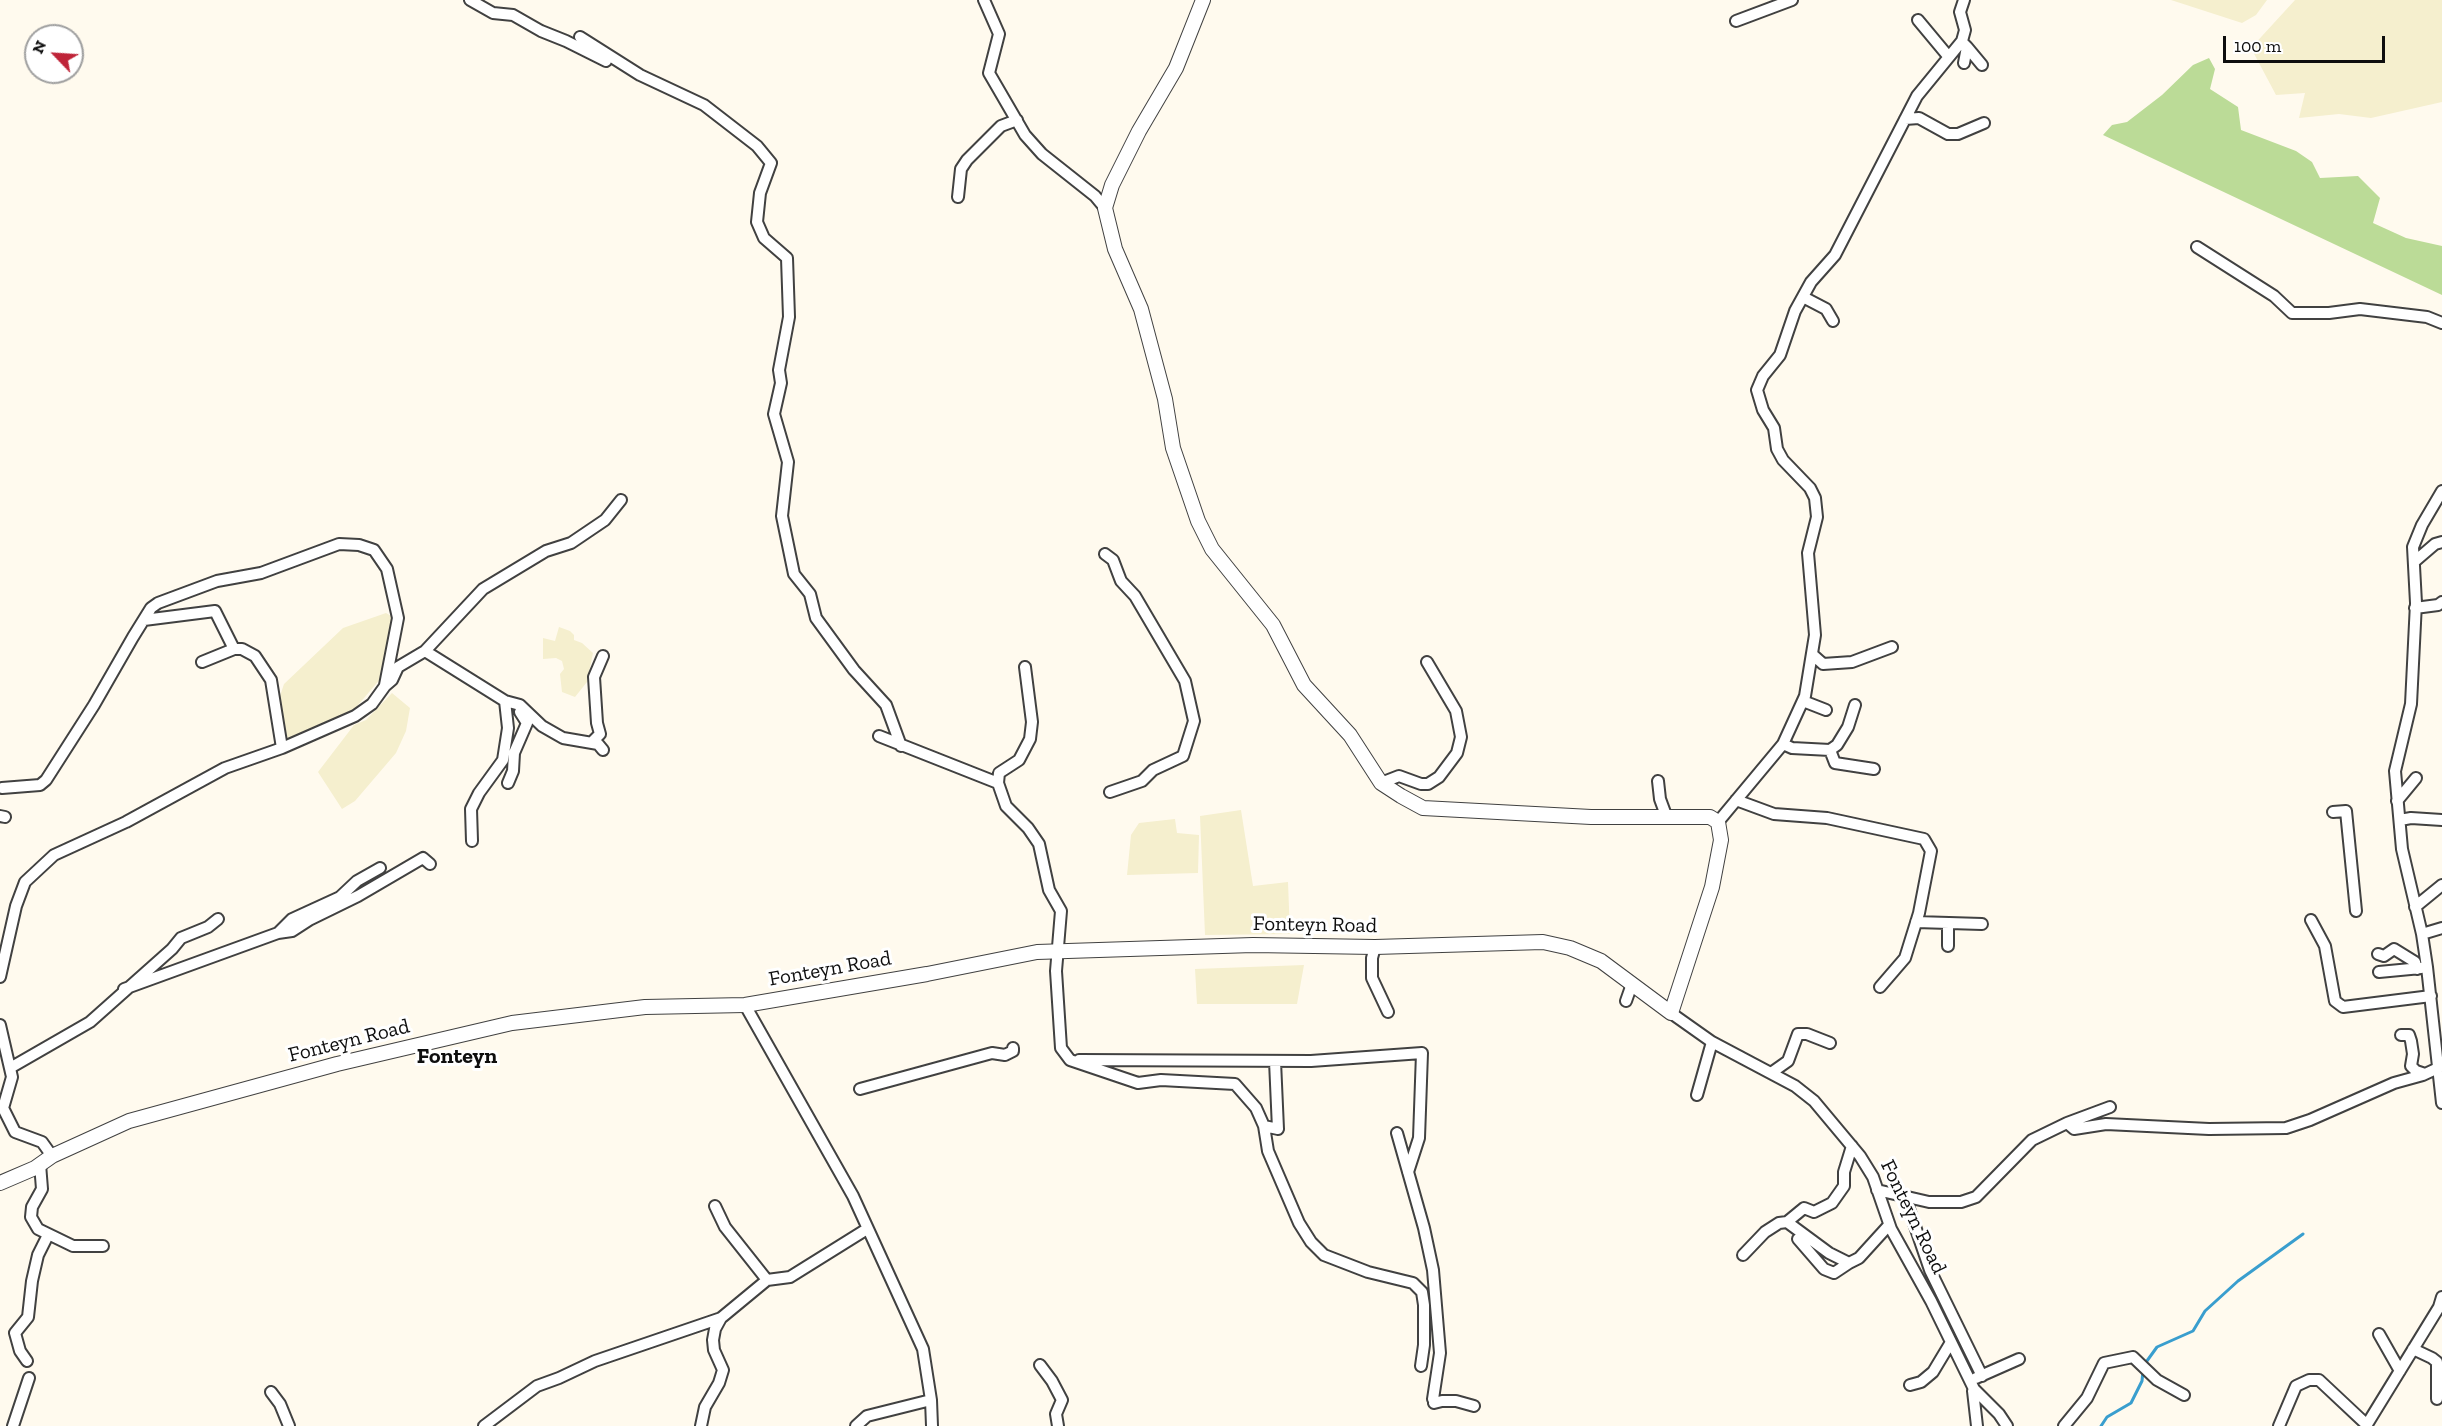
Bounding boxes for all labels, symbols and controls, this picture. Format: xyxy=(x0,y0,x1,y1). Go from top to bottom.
north arrow xyxy=(24,24,84,84)
scale bar xyxy=(2226,24,2388,62)
text: 100 m xyxy=(2234,35,2281,57)
text: N xyxy=(28,38,50,57)
street label: Fonteyn Road xyxy=(1253,911,1377,939)
street label: Fonteyn Road xyxy=(767,946,893,992)
street label: Fonteyn Road xyxy=(286,1014,412,1068)
district label: Fonteyn xyxy=(417,1044,497,1070)
street label: Fonteyn Road xyxy=(1874,1156,1952,1278)

